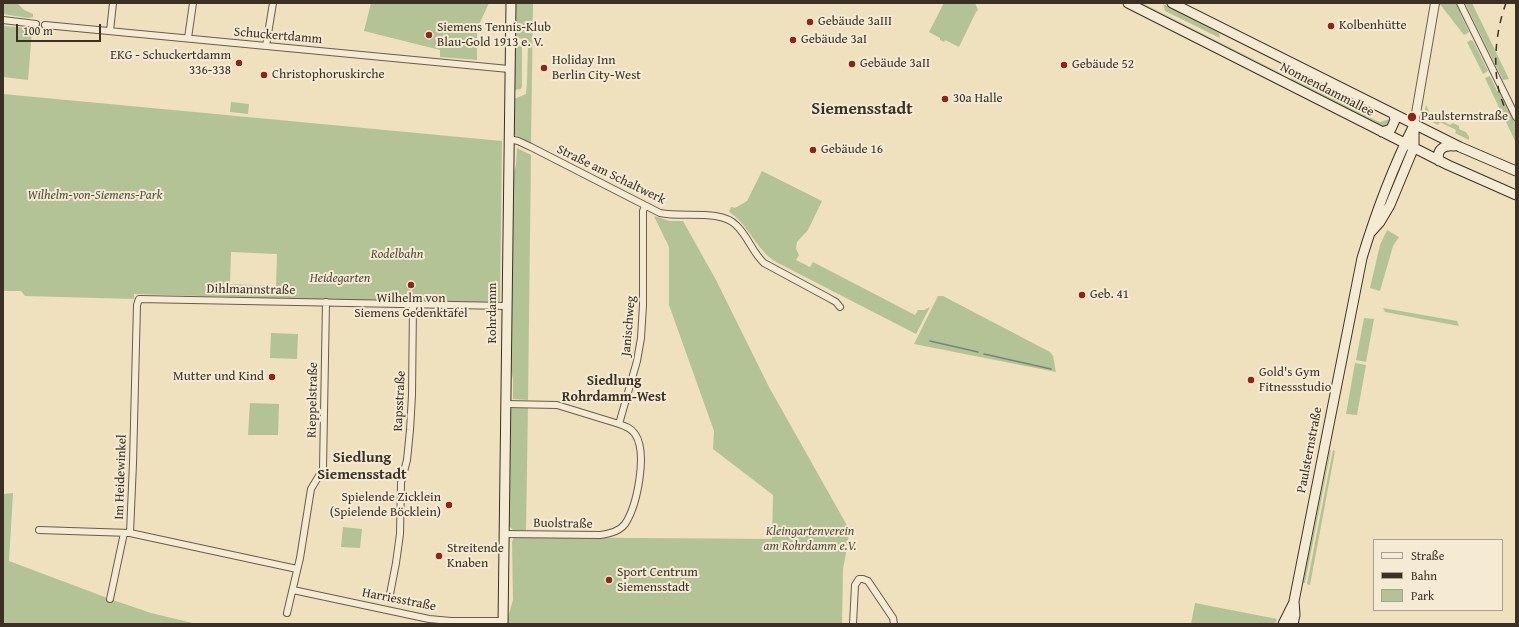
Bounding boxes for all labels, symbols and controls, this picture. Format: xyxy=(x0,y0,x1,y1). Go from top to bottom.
place label: Gebäude 3aIII xyxy=(818,14,892,30)
scale bar xyxy=(18,16,103,42)
marker: Gebäude 3aIII xyxy=(805,17,815,27)
place label: Kolbenhütte xyxy=(1339,18,1407,34)
place label: Siemens Tennis-Klub Blau-Gold 1913 e. V. xyxy=(437,20,551,51)
marker: Kolbenhütte xyxy=(1326,21,1336,31)
text: 100 m xyxy=(23,22,53,39)
street label: Schuckertdamm xyxy=(233,24,323,48)
marker: Siemens Tennis-Klub Blau-Gold 1913 e. V. xyxy=(424,30,434,40)
place label: Gebäude 3aI xyxy=(801,32,867,48)
marker: Gebäude 3aI xyxy=(788,35,798,45)
place label: EKG - Schuckertdamm 336-338 xyxy=(110,48,231,79)
place label: Holiday Inn Berlin City-West xyxy=(552,53,641,84)
place label: Gebäude 3aII xyxy=(860,56,930,72)
place label: Gebäude 52 xyxy=(1072,57,1134,73)
marker: EKG - Schuckertdamm 336-338 xyxy=(234,58,244,68)
marker: Gebäude 3aII xyxy=(847,59,857,69)
marker: Gebäude 52 xyxy=(1059,60,1069,70)
street label: Nonnendammallee xyxy=(1278,60,1376,120)
marker: Holiday Inn Berlin City-West xyxy=(539,63,549,73)
place label: Christophoruskirche xyxy=(272,67,385,83)
marker: Christophoruskirche xyxy=(259,70,269,80)
place label: 30a Halle xyxy=(953,91,1003,107)
marker: 30a Halle xyxy=(940,94,950,104)
district label: Siemensstadt xyxy=(811,100,913,120)
place label: Paulsternstraße xyxy=(1421,109,1508,125)
marker: Paulsternstraße xyxy=(1406,111,1418,123)
street label: Straße am Schaltwerk xyxy=(554,142,668,208)
place label: Gebäude 16 xyxy=(821,142,883,158)
marker: Gebäude 16 xyxy=(808,145,818,155)
park label: Wilhelm-von-Siemens-Park xyxy=(27,188,163,204)
park label: Rodelbahn xyxy=(371,247,423,263)
park label: Heidegarten xyxy=(310,271,370,287)
marker: Wilhelm von Siemens Gedenktafel xyxy=(406,280,416,290)
street label: Dihlmannstraße xyxy=(207,281,295,299)
street label: Rohrdamm xyxy=(485,283,501,343)
place label: Geb. 41 xyxy=(1090,287,1129,303)
marker: Geb. 41 xyxy=(1077,290,1087,300)
place label: Wilhelm von Siemens Gedenktafel xyxy=(354,291,468,322)
street label: Janischweg xyxy=(619,295,639,357)
street label: Rieppelstraße xyxy=(305,362,321,438)
place label: Gold's Gym Fitnessstudio xyxy=(1259,365,1331,396)
place label: Mutter und Kind xyxy=(173,369,264,385)
street label: Rapsstraße xyxy=(391,370,409,432)
marker: Mutter und Kind xyxy=(267,372,277,382)
district label: Siedlung Rohrdamm-West xyxy=(562,373,666,406)
marker: Gold's Gym Fitnessstudio xyxy=(1246,375,1256,385)
street label: Paulsternstraße xyxy=(1294,406,1326,494)
street label: Im Heidewinkel xyxy=(112,434,130,520)
district label: Siedlung Siemensstadt xyxy=(317,449,407,484)
place label: Spielende Zicklein (Spielende Böcklein) xyxy=(330,490,441,521)
marker: Spielende Zicklein (Spielende Böcklein) xyxy=(444,500,454,510)
street label: Buolstraße xyxy=(533,516,593,532)
park label: Kleingartenverein am Rohrdamm e.V. xyxy=(764,524,856,555)
legend xyxy=(1373,539,1503,611)
place label: Streitende Knaben xyxy=(447,541,504,572)
text: Straße xyxy=(1411,547,1444,564)
marker: Streitende Knaben xyxy=(434,551,444,561)
place label: Sport Centrum Siemensstadt xyxy=(617,565,698,596)
text: Bahn xyxy=(1411,567,1437,584)
marker: Sport Centrum Siemensstadt xyxy=(604,575,614,585)
street label: Harriesstraße xyxy=(361,585,437,615)
text: Park xyxy=(1411,587,1434,604)

